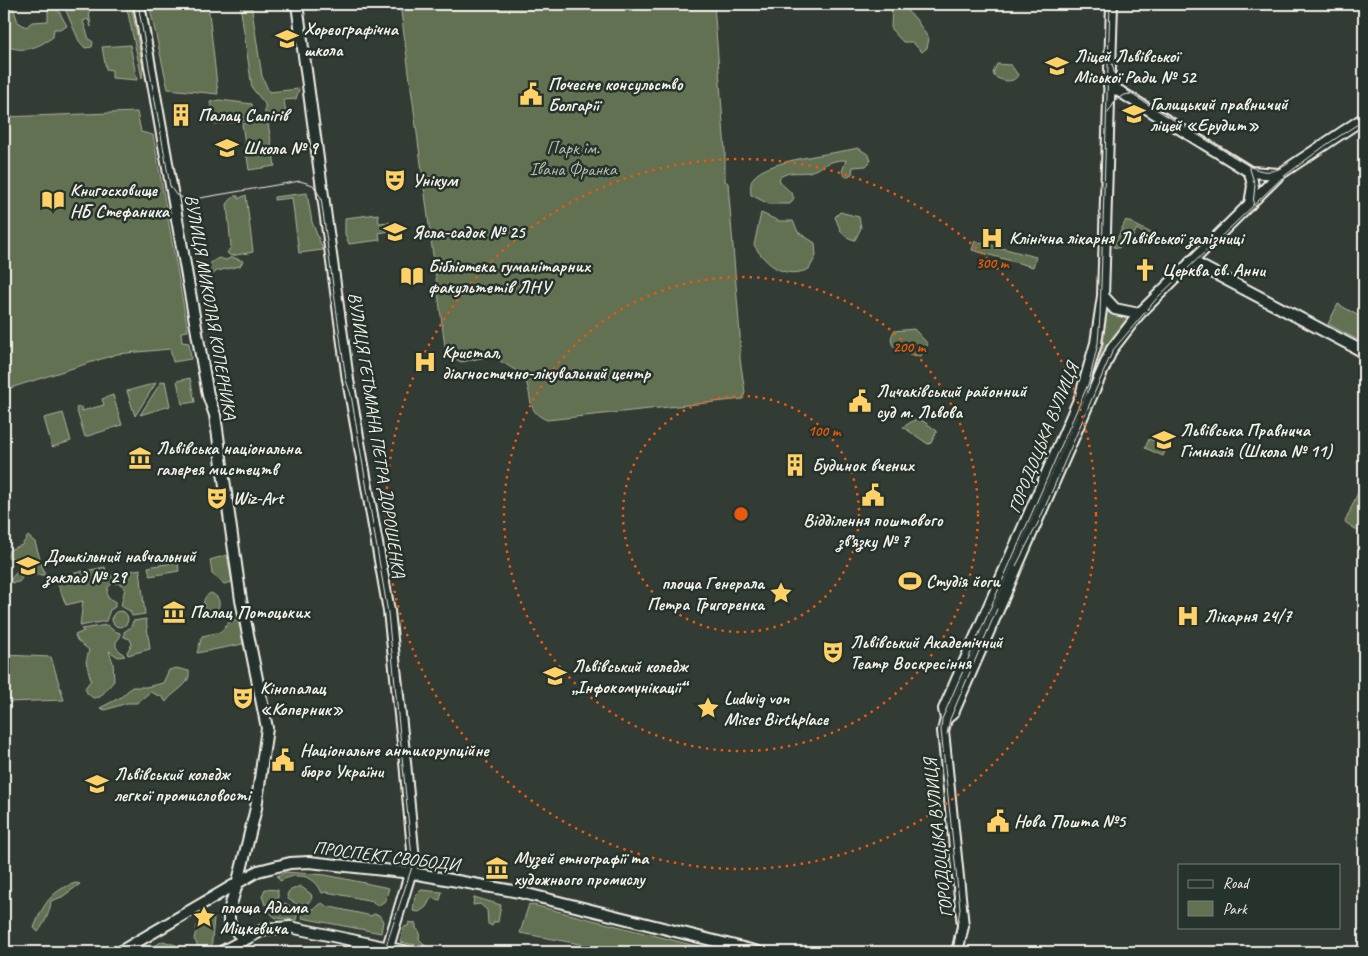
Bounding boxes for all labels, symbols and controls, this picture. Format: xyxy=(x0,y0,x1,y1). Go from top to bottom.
place label: Хореографічна школа xyxy=(304,18,400,61)
school or university icon: Хореографічна школа xyxy=(274,26,300,52)
place label: Ліцей Львівської Міської Ради № 52 xyxy=(1074,45,1198,88)
school or university icon: Ліцей Львівської Міської Ради № 52 xyxy=(1044,53,1070,79)
place label: Почесне консульство Болгарії xyxy=(548,73,684,116)
public building icon: Почесне консульство Болгарії xyxy=(518,81,544,107)
place label: Галицький правничий ліцей «Ерудит» xyxy=(1150,93,1289,136)
school or university icon: Галицький правничий ліцей «Ерудит» xyxy=(1121,101,1147,127)
building icon: Палац Сапігів xyxy=(168,102,194,128)
place label: Палац Сапігів xyxy=(198,104,293,126)
school or university icon: Школа № 9 xyxy=(214,135,240,161)
place label: Школа № 9 xyxy=(243,137,320,159)
park label: Парк ім. Івана Франка xyxy=(529,137,618,180)
theatre icon: Унікум xyxy=(382,167,408,193)
place label: Унікум xyxy=(412,169,459,191)
place label: Книгосховище НБ Стефаника xyxy=(70,179,171,222)
library icon: Книгосховище НБ Стефаника xyxy=(40,187,66,213)
street label: ВУЛИЦЯ МИКОЛАЯ КОПЕРНИКА xyxy=(180,193,242,422)
school or university icon: Ясла-садок № 25 xyxy=(382,219,408,245)
place label: Ясла-садок № 25 xyxy=(412,221,527,243)
hospital icon: Клінічна лікарня Львівської залізниці xyxy=(979,225,1005,251)
place label: Клінічна лікарня Львівської залізниці xyxy=(1009,227,1246,250)
text: 300 m xyxy=(976,254,1010,273)
place label: Бібліотека гуманітарних факультетів ЛНУ xyxy=(428,255,591,298)
church icon: Церква св. Анни xyxy=(1132,257,1158,283)
place label: Церква св. Анни xyxy=(1162,259,1266,281)
library icon: Бібліотека гуманітарних факультетів ЛНУ xyxy=(399,263,425,289)
street label: ВУЛИЦЯ ГЕТЬМАНА ПЕТРА ДОРОШЕНКА xyxy=(344,291,411,580)
text: 200 m xyxy=(893,338,927,357)
place label: Кристал, діагностично-лікувальний центр xyxy=(442,341,651,384)
hospital icon: Кристал, діагностично-лікувальний центр xyxy=(412,349,438,375)
street label: ГОРОДОЦЬКА ВУЛИЦЯ xyxy=(1003,357,1084,516)
place label: Личаківський районний суд м. Львова xyxy=(876,380,1028,423)
public building icon: Личаківський районний суд м. Львова xyxy=(847,388,873,414)
place label: Львівська Правнича Гімназія (Школа № 11) xyxy=(1180,419,1333,462)
text: 100 m xyxy=(808,422,842,441)
school or university icon: Львівська Правнича Гімназія (Школа № 11) xyxy=(1151,427,1177,453)
place label: Львівська національна галерея мистецтв xyxy=(156,437,303,480)
museum icon: Львівська національна галерея мистецтв xyxy=(127,445,153,471)
building icon: Будинок вчених xyxy=(782,452,808,478)
place label: Будинок вчених xyxy=(812,454,915,476)
public building icon: Відділення поштового зв’язку № 7 xyxy=(860,482,886,508)
theatre icon: Wiz-Art xyxy=(204,485,230,511)
place label: Wiz-Art xyxy=(233,487,285,509)
centre of rings xyxy=(732,505,750,523)
place label: Відділення поштового зв’язку № 7 xyxy=(803,509,943,553)
place label: Дошкільний навчальний заклад № 29 xyxy=(42,545,197,589)
school or university icon: Дошкільний навчальний заклад № 29 xyxy=(15,553,41,579)
sports icon: Студія йоги xyxy=(897,568,923,594)
place label: Студія йоги xyxy=(926,570,1001,592)
place label: площа Генерала Петра Григоренка xyxy=(647,572,766,615)
place icon: площа Генерала Петра Григоренка xyxy=(768,580,794,606)
museum icon: Палац Потоцьких xyxy=(161,599,187,625)
place label: Палац Потоцьких xyxy=(190,601,311,623)
hospital icon: Лікарня 24/7 xyxy=(1175,603,1201,629)
place label: Лікарня 24/7 xyxy=(1204,605,1293,627)
place label: Львівський Академічний Театр Воскресіння xyxy=(850,631,1004,674)
theatre icon: Львівський Академічний Театр Воскресіння xyxy=(820,639,846,665)
place label: Львівський коледж „Інфокомунікації“ xyxy=(572,655,690,698)
school or university icon: Львівський коледж „Інфокомунікації“ xyxy=(542,663,568,689)
place label: Кінопалац «Коперник» xyxy=(260,677,344,720)
theatre icon: Кінопалац «Коперник» xyxy=(230,685,256,711)
place label: Ludwig von Mises Birthplace xyxy=(724,687,830,730)
place icon: Ludwig von Mises Birthplace xyxy=(695,695,721,721)
place label: Національне антикорупційне бюро України xyxy=(300,739,490,782)
public building icon: Національне антикорупційне бюро України xyxy=(270,747,296,773)
street label: ГОРОДОЦЬКА ВУЛИЦЯ xyxy=(918,754,957,919)
place label: Львівський коледж легкої промисловості xyxy=(114,763,253,806)
school or university icon: Львівський коледж легкої промисловості xyxy=(84,771,110,797)
public building icon: Нова Пошта №5 xyxy=(985,808,1011,834)
place label: Нова Пошта №5 xyxy=(1014,810,1127,832)
street label: ПРОСПЕКТ СВОБОДИ xyxy=(312,836,463,876)
place label: Музей етнографії та художнього промислу xyxy=(514,847,650,890)
museum icon: Музей етнографії та художнього промислу xyxy=(484,855,510,881)
legend xyxy=(1178,864,1340,928)
text: Road xyxy=(1223,874,1250,893)
place label: площа Адама Міцкевича xyxy=(220,896,309,939)
text: Park xyxy=(1223,900,1248,919)
place icon: площа Адама Міцкевича xyxy=(191,904,217,930)

